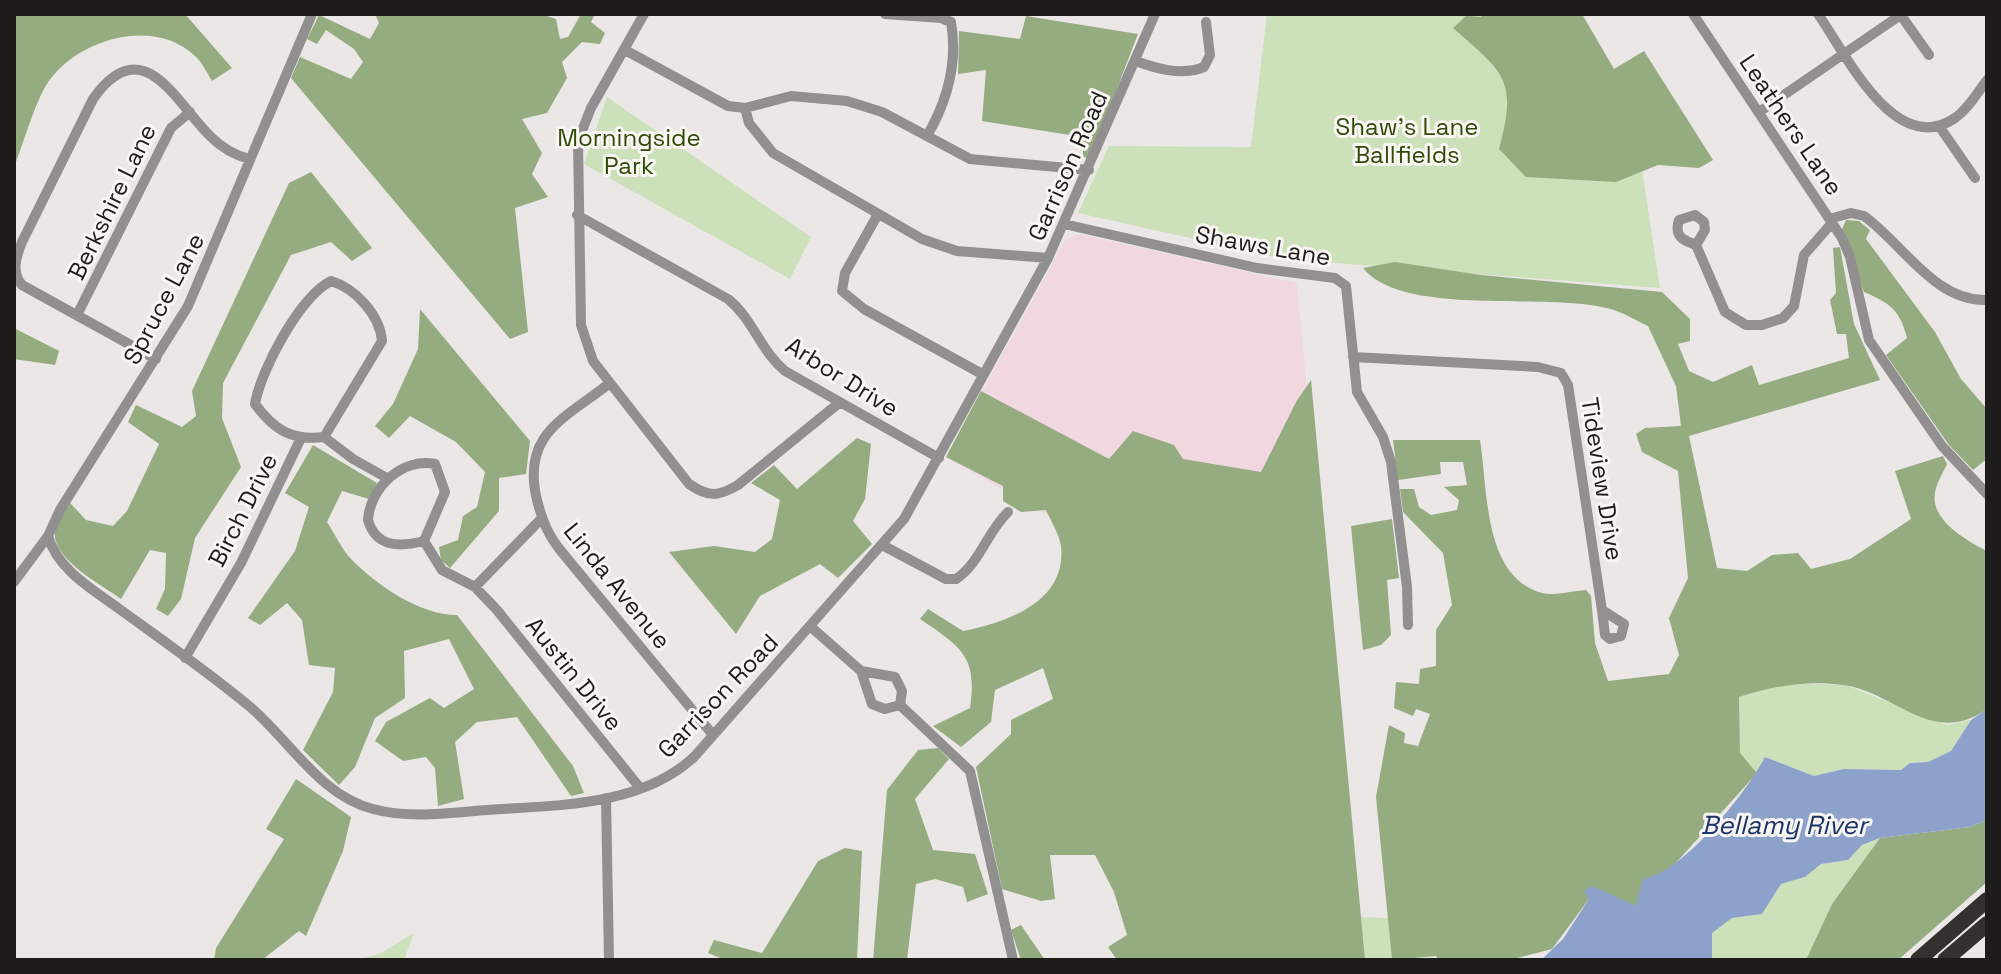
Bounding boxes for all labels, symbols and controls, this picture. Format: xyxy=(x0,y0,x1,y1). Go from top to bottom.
street label: Leathers Lane xyxy=(1733,48,1850,201)
street label: Garrison Road xyxy=(1021,86,1114,246)
park label: Shaw’s Lane Ballfields xyxy=(1336,111,1478,170)
street label: Berkshire Lane xyxy=(60,119,163,285)
park label: Morningside Park xyxy=(557,122,701,181)
street label: Shaws Lane xyxy=(1193,218,1333,273)
street label: Spruce Lane xyxy=(116,228,211,370)
street label: Arbor Drive xyxy=(780,330,904,423)
street label: Tideview Drive xyxy=(1574,395,1631,563)
street label: Birch Drive xyxy=(201,448,284,572)
street label: Linda Avenue xyxy=(557,516,678,655)
street label: Austin Drive xyxy=(519,611,630,737)
street label: Garrison Road xyxy=(651,627,785,764)
water label: Bellamy River xyxy=(1701,808,1870,842)

